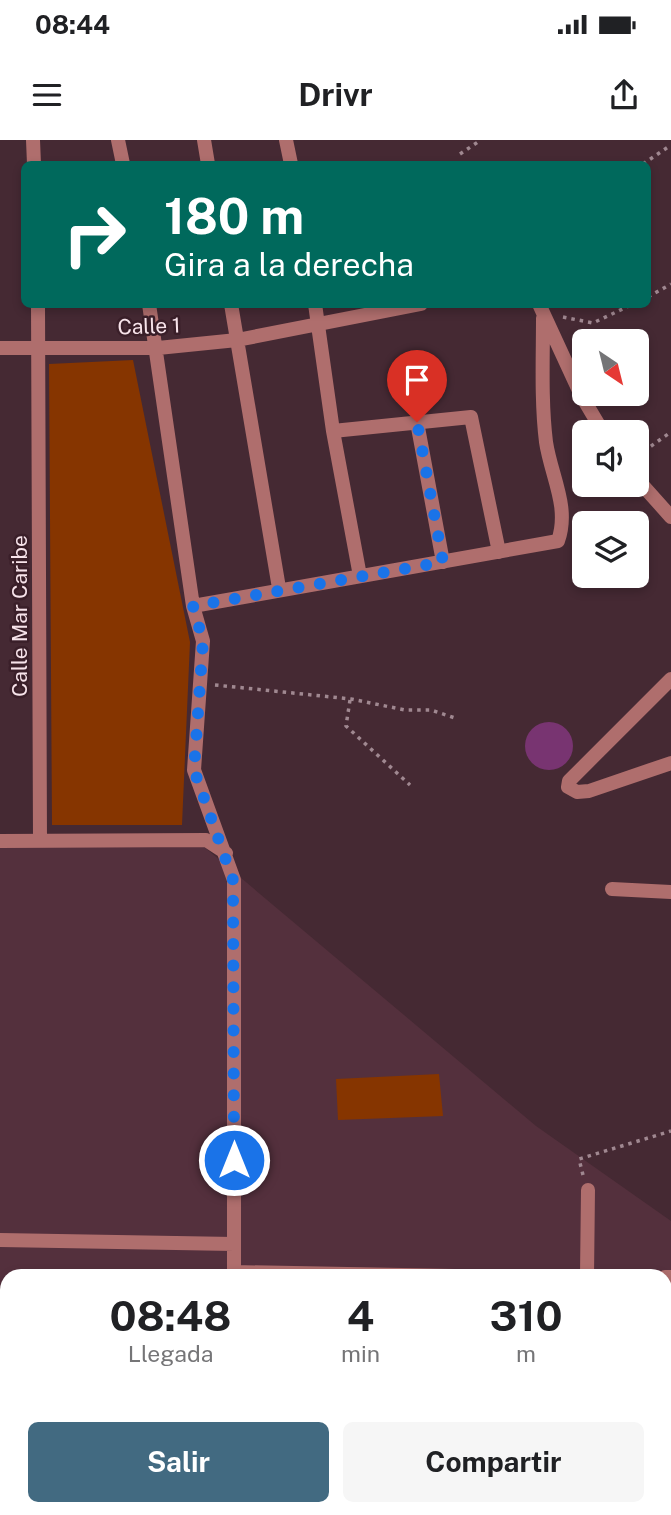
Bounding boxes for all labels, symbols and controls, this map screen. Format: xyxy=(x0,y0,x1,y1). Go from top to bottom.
text: 08:44 xyxy=(35,9,110,40)
icon: menu xyxy=(28,76,66,114)
text: Drivr xyxy=(298,76,373,113)
icon: share xyxy=(605,76,643,114)
text: 180 m xyxy=(164,187,304,245)
icon: right xyxy=(49,189,140,280)
text: Gira a la derecha xyxy=(164,246,414,283)
street label: Calle 1 xyxy=(117,312,181,340)
north arrow xyxy=(572,329,649,406)
map controls xyxy=(572,329,649,588)
pin xyxy=(387,350,447,422)
icon: arrive xyxy=(398,361,436,399)
button: sound xyxy=(572,420,649,497)
button: layers xyxy=(572,511,649,588)
street label: Calle Mar Caribe xyxy=(7,535,32,697)
position arrow xyxy=(197,1123,271,1197)
text: 08:48 xyxy=(109,1291,232,1340)
text: 4 xyxy=(347,1291,374,1340)
text: 310 xyxy=(490,1291,563,1340)
text: Llegada xyxy=(128,1340,213,1367)
text: min xyxy=(341,1340,380,1367)
text: m xyxy=(516,1340,536,1367)
button: Salir xyxy=(28,1422,329,1502)
button: Compartir xyxy=(343,1422,644,1502)

